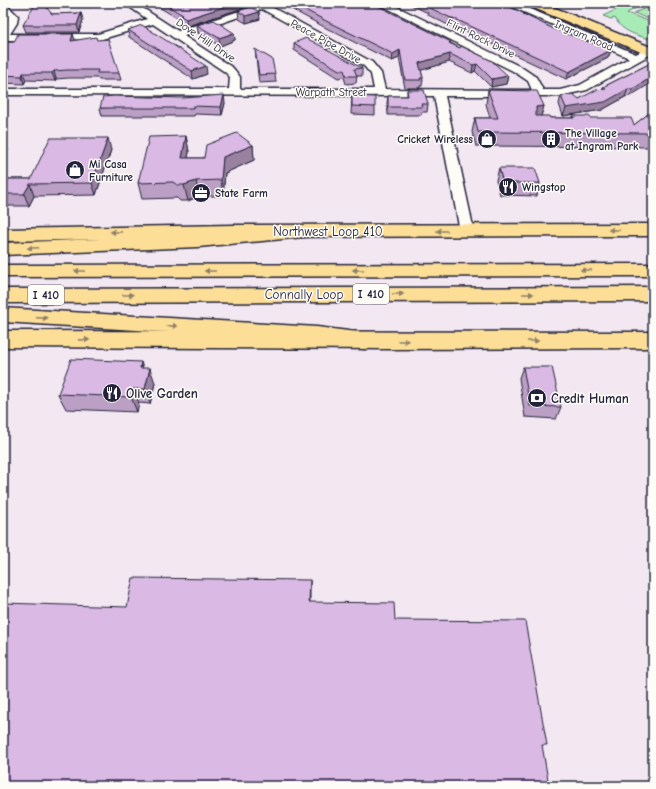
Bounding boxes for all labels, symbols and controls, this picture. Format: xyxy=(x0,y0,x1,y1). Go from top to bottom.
street label: Dove Hill Drive xyxy=(174,16,238,65)
street label: Flint Rock Drive xyxy=(445,16,517,61)
street label: Peace Pipe Drive xyxy=(288,17,364,66)
street label: Ingram Road xyxy=(552,17,615,54)
street label: Warpath Street xyxy=(296,86,367,99)
place label: The Village at Ingram Park xyxy=(565,127,639,153)
shop icon: Cricket Wireless xyxy=(476,128,498,150)
building icon: The Village at Ingram Park xyxy=(540,128,562,150)
place label: Cricket Wireless xyxy=(397,133,473,146)
place label: Mi Casa Furniture xyxy=(89,158,134,184)
shop icon: Mi Casa Furniture xyxy=(64,159,86,181)
restaurant icon: Wingstop xyxy=(497,176,519,198)
place label: Wingstop xyxy=(522,181,566,194)
office icon: State Farm xyxy=(190,182,212,204)
place label: State Farm xyxy=(215,187,268,200)
street label: Northwest Loop 410 xyxy=(273,224,383,239)
one-way arrow xyxy=(607,227,620,233)
one-way arrow xyxy=(435,228,448,234)
one-way arrow xyxy=(110,229,122,236)
one-way arrow xyxy=(26,245,39,251)
one-way arrow xyxy=(351,267,364,273)
one-way arrow xyxy=(579,267,592,273)
one-way arrow xyxy=(73,268,86,274)
one-way arrow xyxy=(203,268,216,274)
road number: I 410 xyxy=(353,284,389,304)
road number: I 410 xyxy=(28,285,64,305)
street label: Connally Loop xyxy=(265,287,343,302)
one-way arrow xyxy=(392,291,405,297)
one-way arrow xyxy=(522,291,535,297)
one-way arrow xyxy=(122,292,135,298)
one-way arrow xyxy=(36,314,48,321)
one-way arrow xyxy=(166,322,178,329)
one-way arrow xyxy=(78,337,91,343)
one-way arrow xyxy=(397,338,410,344)
one-way arrow xyxy=(527,338,540,344)
restaurant icon: Olive Garden xyxy=(101,382,123,404)
place label: Olive Garden xyxy=(126,386,198,401)
bank icon: Credit Human xyxy=(526,387,548,409)
place label: Credit Human xyxy=(551,391,629,406)

